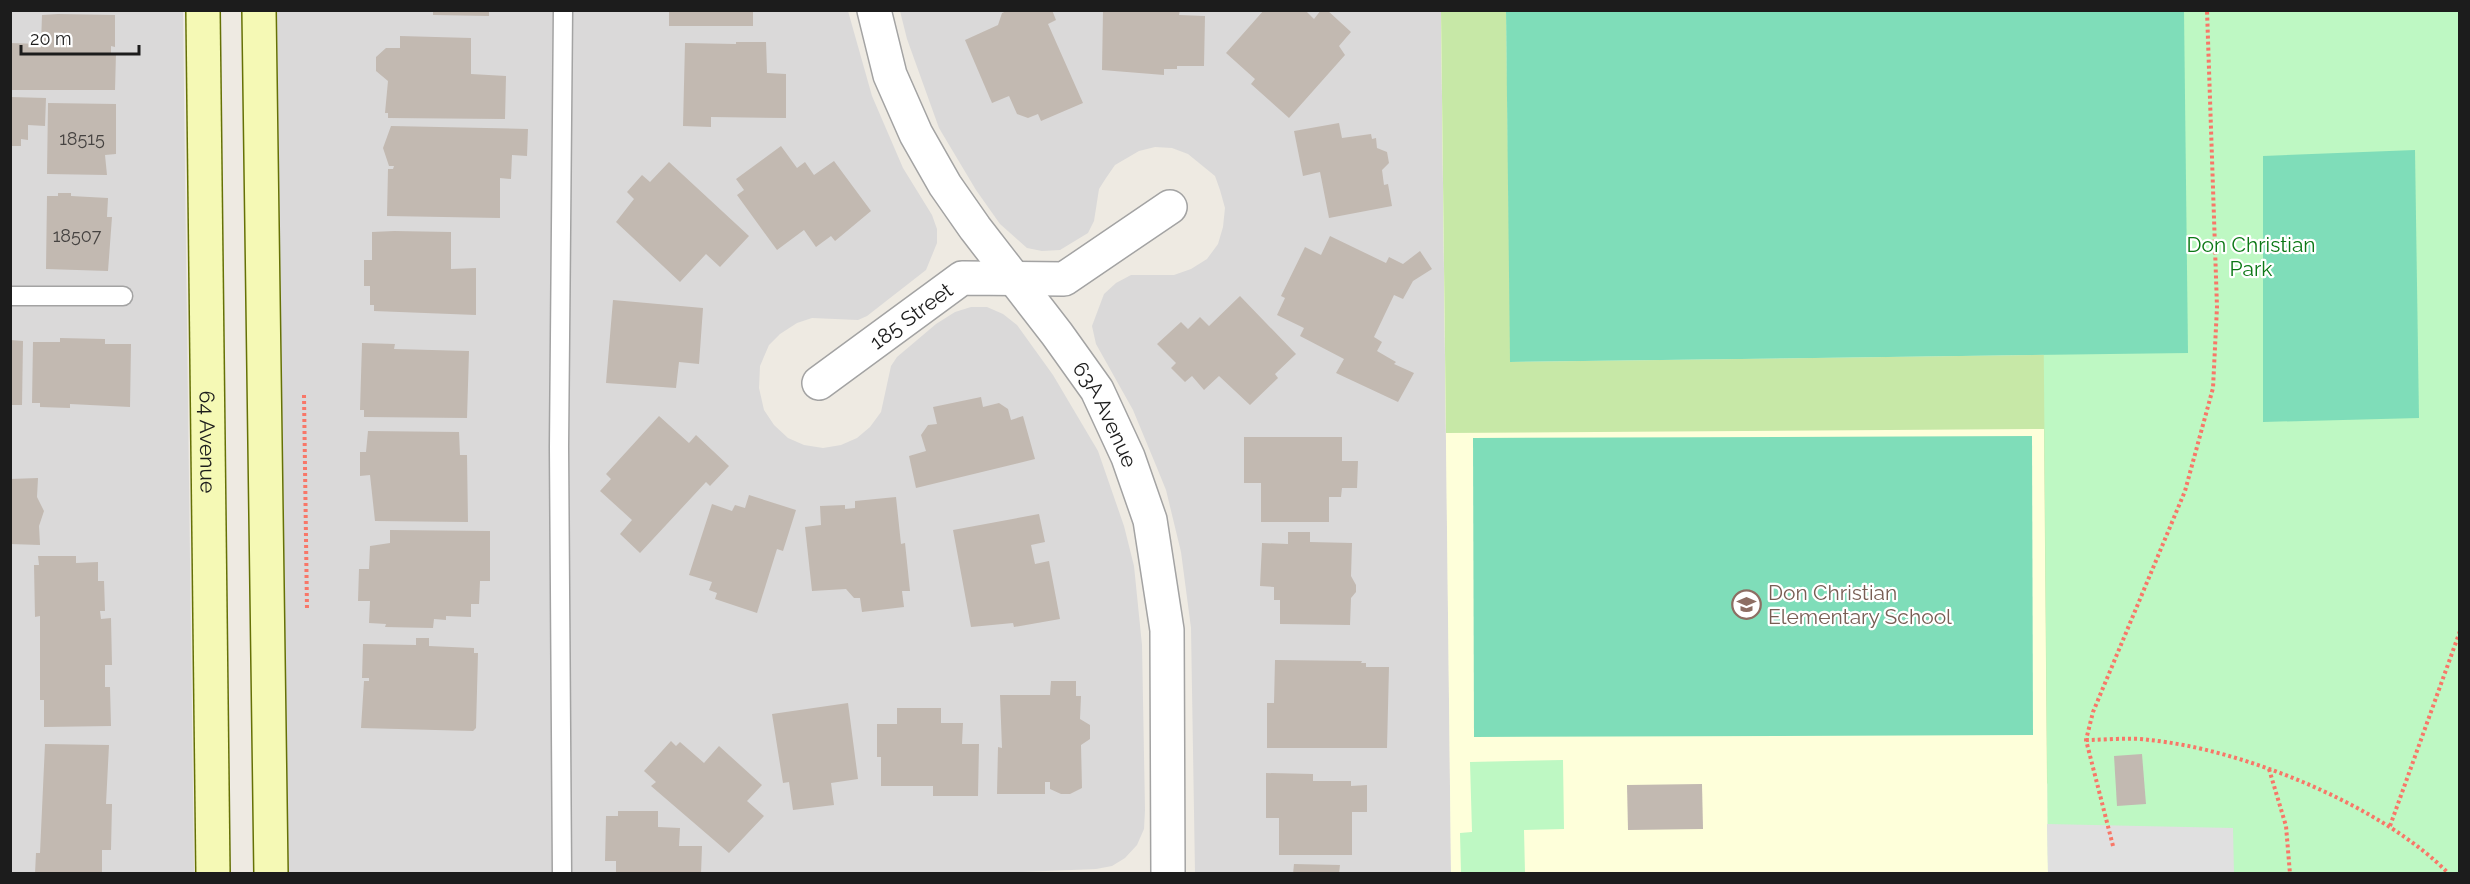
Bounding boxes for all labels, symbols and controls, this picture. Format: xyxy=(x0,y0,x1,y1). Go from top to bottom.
scale bar xyxy=(21,18,140,56)
text: 20 m xyxy=(30,28,72,49)
house number: 18515 xyxy=(59,128,105,149)
house number: 18507 xyxy=(53,225,102,246)
park label: Don Christian Park xyxy=(2186,232,2316,281)
street label: 185 Street xyxy=(865,277,957,354)
street label: 63A Avenue xyxy=(1068,356,1143,470)
street label: 64 Avenue xyxy=(195,391,221,493)
place label: Don Christian Elementary School xyxy=(1768,580,1952,629)
school or university icon: Don Christian Elementary School xyxy=(1731,588,1763,620)

